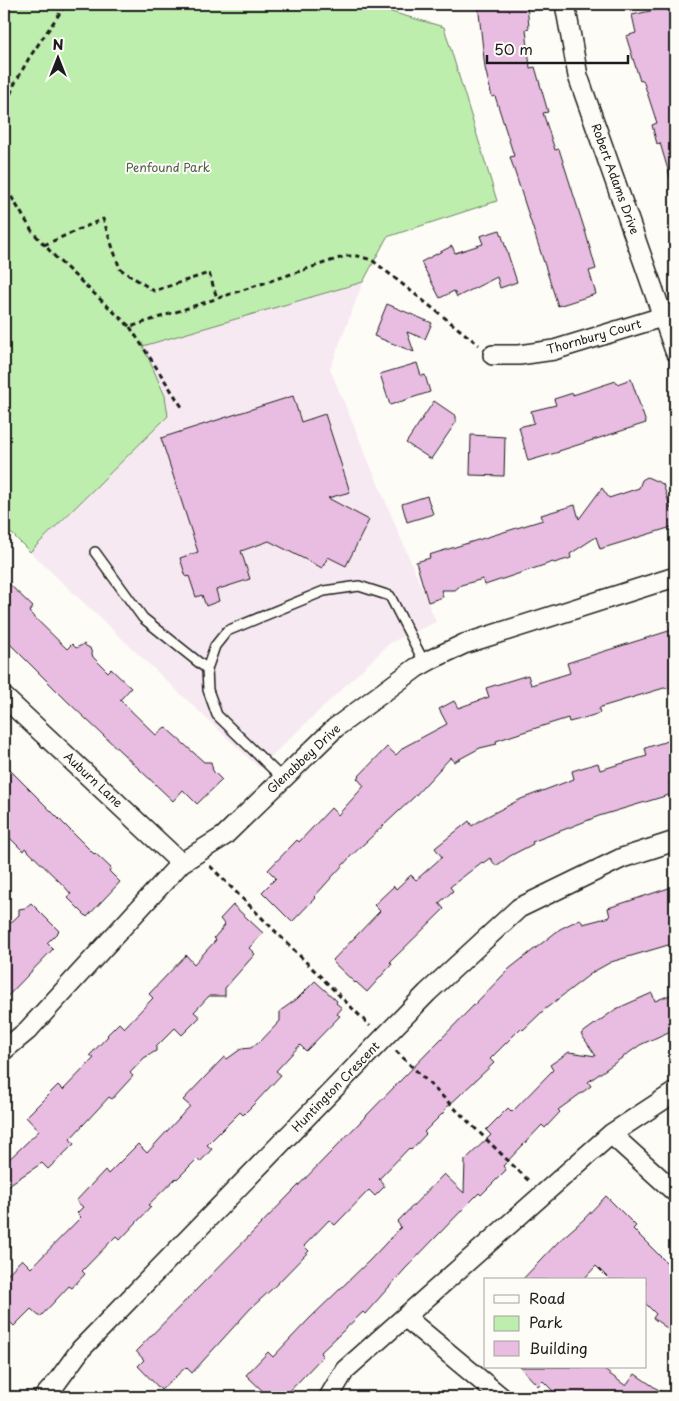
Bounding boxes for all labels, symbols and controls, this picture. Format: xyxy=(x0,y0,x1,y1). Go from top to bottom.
north arrow xyxy=(32,32,82,82)
scale bar xyxy=(487,32,628,64)
text: N xyxy=(52,34,64,55)
text: 50 m xyxy=(494,37,533,60)
street label: Robert Adams Drive xyxy=(587,121,644,237)
park label: Penfound Park xyxy=(126,158,210,176)
street label: Thornbury Court xyxy=(544,314,643,358)
street label: Glenabbey Drive xyxy=(262,719,344,797)
street label: Auburn Lane xyxy=(60,747,127,812)
street label: Huntington Crescent xyxy=(287,1037,383,1136)
legend xyxy=(484,1278,646,1368)
text: Road xyxy=(529,1286,565,1309)
text: Park xyxy=(529,1310,563,1333)
text: Building xyxy=(529,1336,588,1359)

